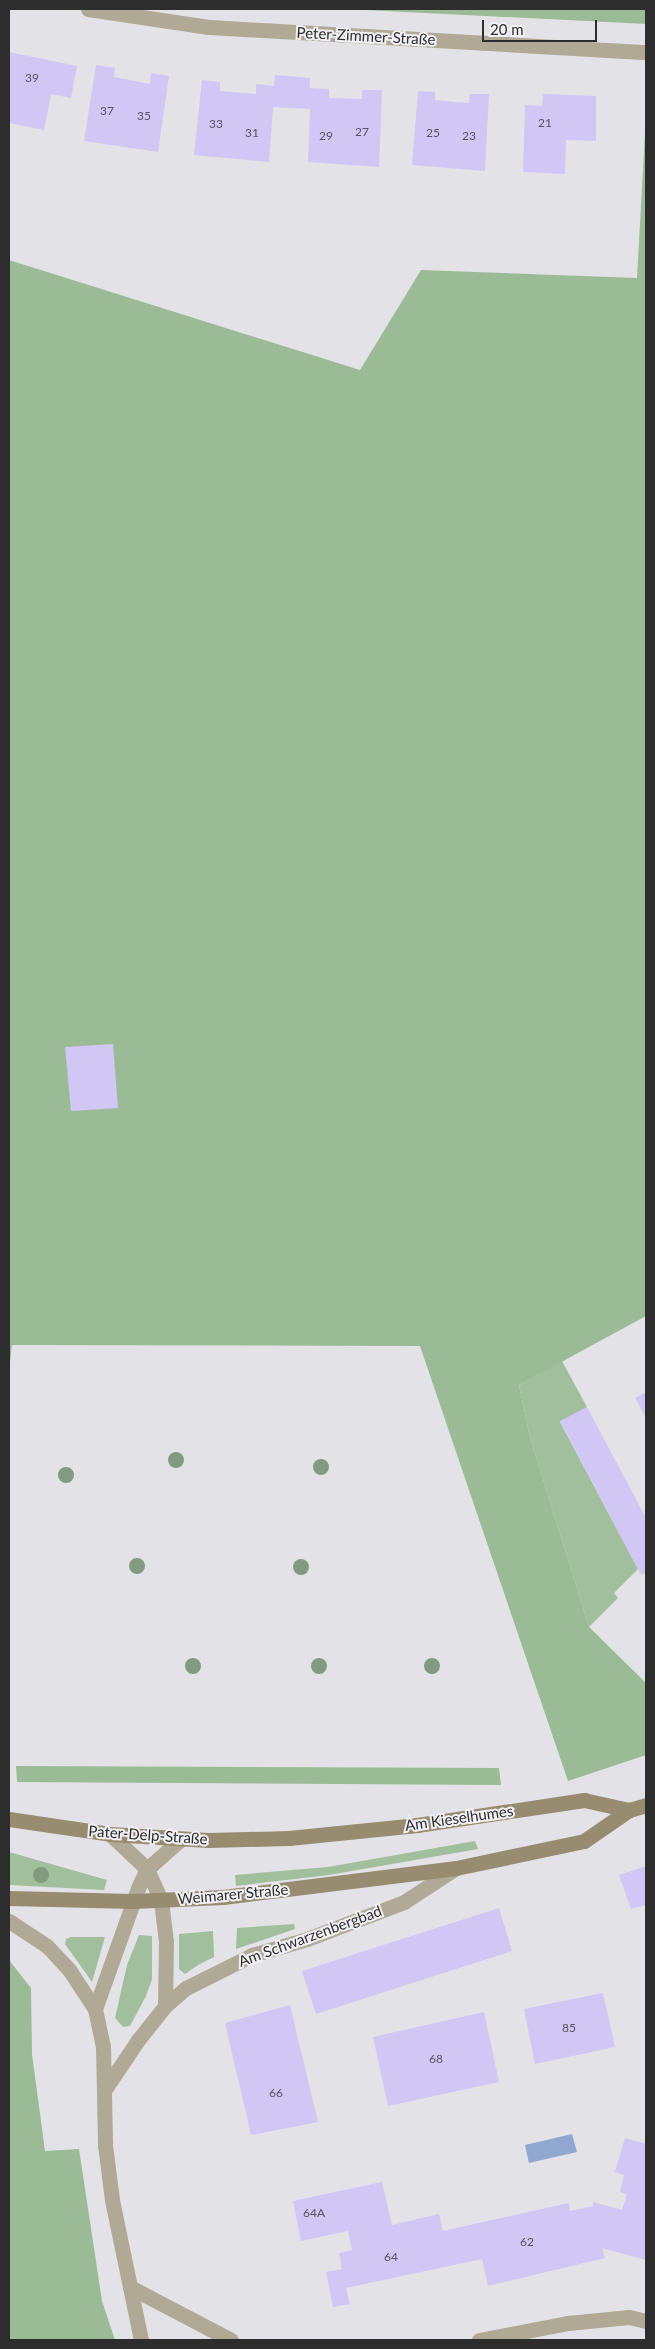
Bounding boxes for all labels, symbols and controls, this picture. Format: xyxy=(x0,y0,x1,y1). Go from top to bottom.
scale bar xyxy=(485,10,600,42)
text: 20 m xyxy=(490,20,524,38)
street label: Peter-Zimmer-Straße xyxy=(296,23,436,49)
house number: 39 xyxy=(25,71,39,85)
house number: 37 xyxy=(100,104,114,118)
house number: 35 xyxy=(137,109,151,123)
house number: 21 xyxy=(538,116,552,130)
house number: 33 xyxy=(209,117,223,131)
house number: 27 xyxy=(355,125,369,139)
house number: 31 xyxy=(245,126,259,140)
house number: 25 xyxy=(426,126,440,140)
house number: 29 xyxy=(319,129,333,143)
house number: 23 xyxy=(462,129,476,143)
street label: Am Kieselhumes xyxy=(404,1801,514,1835)
street label: Pater-Delp-Straße xyxy=(88,1822,208,1848)
street label: Weimarer Straße xyxy=(177,1880,289,1908)
street label: Am Schwarzenbergbad xyxy=(236,1902,384,1970)
house number: 85 xyxy=(562,2021,576,2035)
house number: 68 xyxy=(429,2052,443,2066)
house number: 66 xyxy=(269,2086,283,2100)
house number: 64A xyxy=(303,2206,325,2220)
house number: 62 xyxy=(520,2235,534,2249)
house number: 64 xyxy=(384,2250,398,2264)

